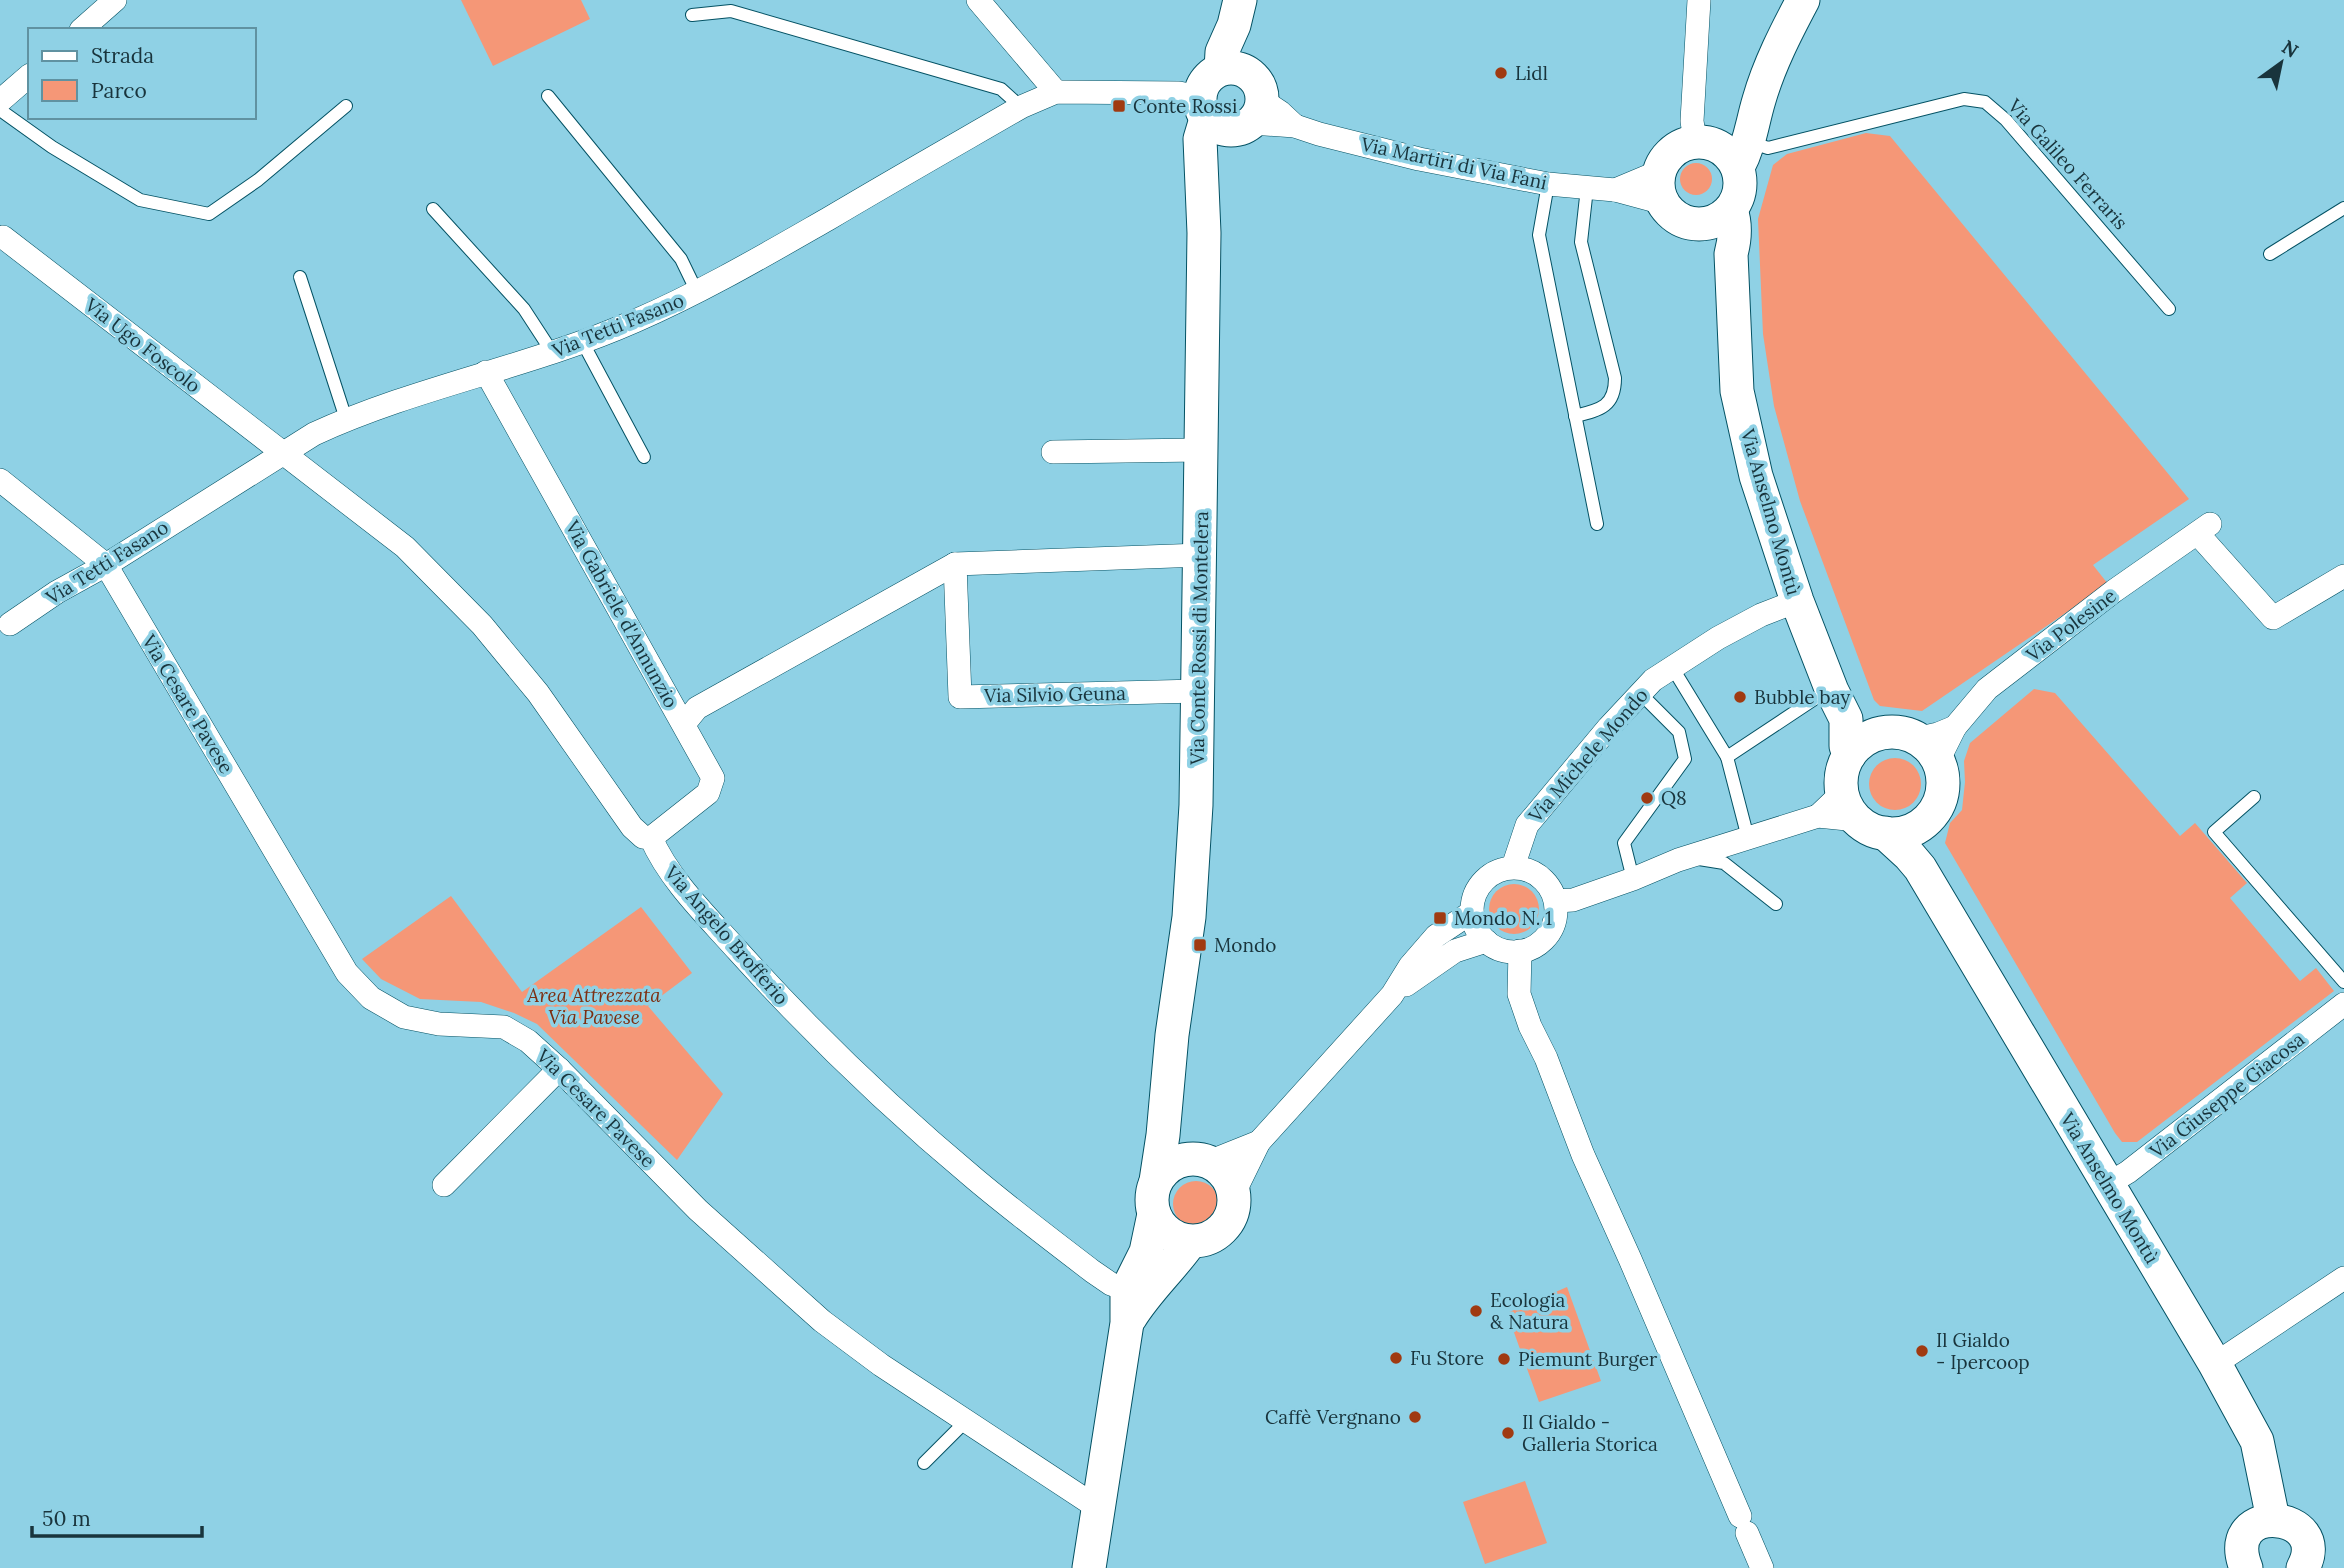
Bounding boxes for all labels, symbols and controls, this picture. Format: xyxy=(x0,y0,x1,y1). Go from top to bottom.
legend xyxy=(28,28,256,119)
north arrow xyxy=(2246,28,2316,98)
text: N xyxy=(2278,35,2303,63)
text: Strada xyxy=(91,42,154,69)
place label: Lidl xyxy=(1515,61,1548,85)
marker: Lidl xyxy=(1493,65,1509,81)
text: Parco xyxy=(91,77,147,104)
street label: Via Galileo Ferraris xyxy=(2002,93,2133,234)
place label: Conte Rossi xyxy=(1133,94,1237,118)
marker: Conte Rossi xyxy=(1111,98,1127,114)
street label: Via Martiri di Via Fani xyxy=(1358,131,1549,194)
street label: Via Tetti Fasano xyxy=(548,288,687,363)
street label: Via Ugo Foscolo xyxy=(80,292,206,398)
street label: Via Anselmo Montù xyxy=(1736,425,1806,598)
street label: Via Conte Rossi di Montelera xyxy=(1185,511,1213,766)
street label: Via Tetti Fasano xyxy=(41,515,173,610)
street label: Via Gabriele d'Annunzio xyxy=(560,515,683,712)
street label: Via Polesine xyxy=(2021,583,2121,667)
street label: Via Cesare Pavese xyxy=(137,629,239,778)
street label: Via Silvio Geuna xyxy=(983,681,1126,707)
street label: Via Michele Mondo xyxy=(1523,683,1653,828)
place label: Bubble bay xyxy=(1754,685,1850,709)
marker: Bubble bay xyxy=(1732,689,1748,705)
place label: Q8 xyxy=(1661,786,1687,810)
marker: Q8 xyxy=(1639,790,1655,806)
street label: Via Angelo Brofferio xyxy=(659,860,794,1009)
place label: Mondo N. 1 xyxy=(1454,906,1552,930)
marker: Mondo N. 1 xyxy=(1432,910,1448,926)
place label: Mondo xyxy=(1214,933,1276,957)
marker: Mondo xyxy=(1192,937,1208,953)
park label: Area Attrezzata Via Pavese xyxy=(526,983,661,1029)
street label: Via Giuseppe Giacosa xyxy=(2144,1027,2309,1164)
street label: Via Cesare Pavese xyxy=(531,1043,660,1172)
street label: Via Anselmo Montù xyxy=(2055,1107,2164,1268)
place label: Ecologia & Natura xyxy=(1490,1288,1569,1334)
marker: Ecologia & Natura xyxy=(1468,1303,1484,1319)
place label: Il Gialdo - Ipercoop xyxy=(1936,1328,2030,1374)
marker: Il Gialdo - Ipercoop xyxy=(1914,1343,1930,1359)
place label: Fu Store xyxy=(1410,1346,1484,1370)
place label: Piemunt Burger xyxy=(1518,1347,1658,1371)
marker: Fu Store xyxy=(1388,1350,1404,1366)
marker: Piemunt Burger xyxy=(1496,1351,1512,1367)
place label: Caffè Vergnano xyxy=(1265,1405,1401,1429)
marker: Caffè Vergnano xyxy=(1407,1409,1423,1425)
place label: Il Gialdo - Galleria Storica xyxy=(1522,1410,1658,1456)
marker: Il Gialdo - Galleria Storica xyxy=(1500,1425,1516,1441)
scale bar xyxy=(32,1494,201,1538)
text: 50 m xyxy=(42,1505,91,1532)

